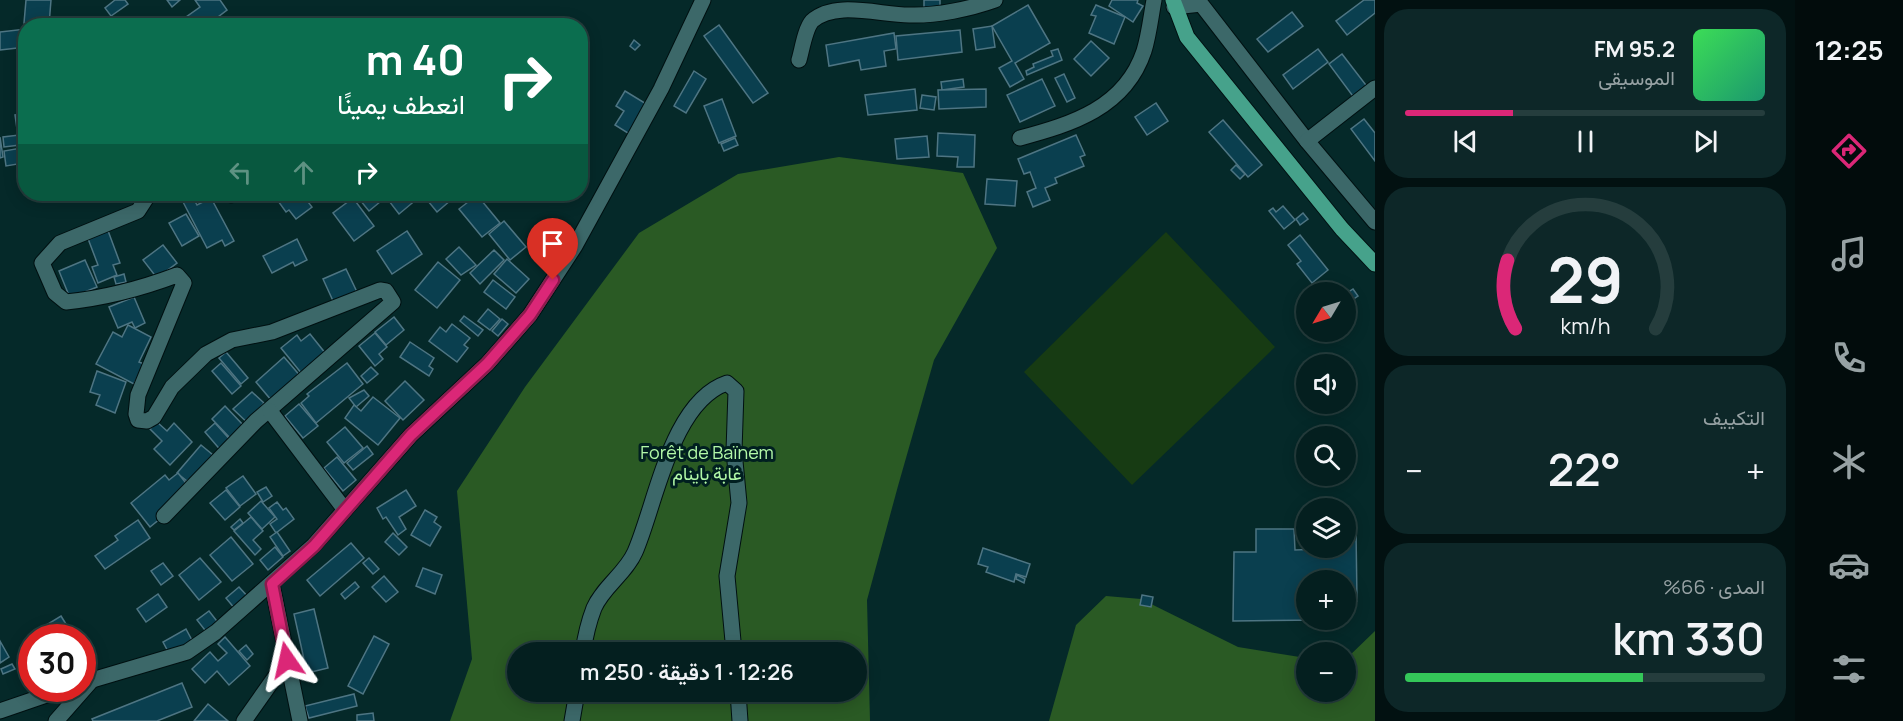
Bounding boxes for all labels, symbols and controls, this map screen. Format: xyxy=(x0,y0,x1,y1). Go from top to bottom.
text: 40 m xyxy=(366,30,465,88)
text: 12:25 xyxy=(1814,31,1884,68)
text: 95.2 FM xyxy=(1594,34,1675,64)
icon: right xyxy=(486,42,564,120)
text: الموسيقى xyxy=(1598,64,1675,91)
text: انعطف يمينًا xyxy=(337,85,465,122)
icon: previous xyxy=(1449,125,1482,158)
icon: pause xyxy=(1569,125,1602,158)
icon: next xyxy=(1689,125,1722,158)
icon: directions xyxy=(1828,130,1870,172)
icon: left xyxy=(224,156,257,189)
icon: ahead xyxy=(287,156,320,189)
icon: right xyxy=(350,156,383,189)
pin xyxy=(527,218,578,280)
icon: arrive xyxy=(536,227,569,260)
icon: music xyxy=(1828,233,1870,275)
text: 29 xyxy=(1547,236,1623,322)
north arrow xyxy=(1296,282,1356,342)
map controls xyxy=(1296,282,1356,702)
text: km/h xyxy=(1560,311,1610,340)
icon: phone xyxy=(1828,337,1870,379)
button: sound xyxy=(1296,354,1356,414)
text: التكييف xyxy=(1703,404,1765,431)
button: search xyxy=(1296,426,1356,486)
text: 22° xyxy=(1548,438,1621,500)
park label: Forêt de Baïnem غابة باينام xyxy=(640,440,774,486)
icon: climate xyxy=(1828,441,1870,483)
text: − xyxy=(1405,448,1423,493)
text: + xyxy=(1746,448,1765,493)
button: layers xyxy=(1296,498,1356,558)
icon: car xyxy=(1828,544,1870,586)
button: + xyxy=(1296,570,1356,630)
text: المدى · 66% xyxy=(1663,573,1765,600)
text: 330 km xyxy=(1612,607,1765,669)
speed limit sign: 30 xyxy=(18,624,96,702)
position arrow xyxy=(255,628,319,692)
button: − xyxy=(1296,642,1356,702)
icon: filters xyxy=(1828,648,1870,690)
text: 12:26 · 1 دقيقة · 250 m xyxy=(580,657,794,687)

